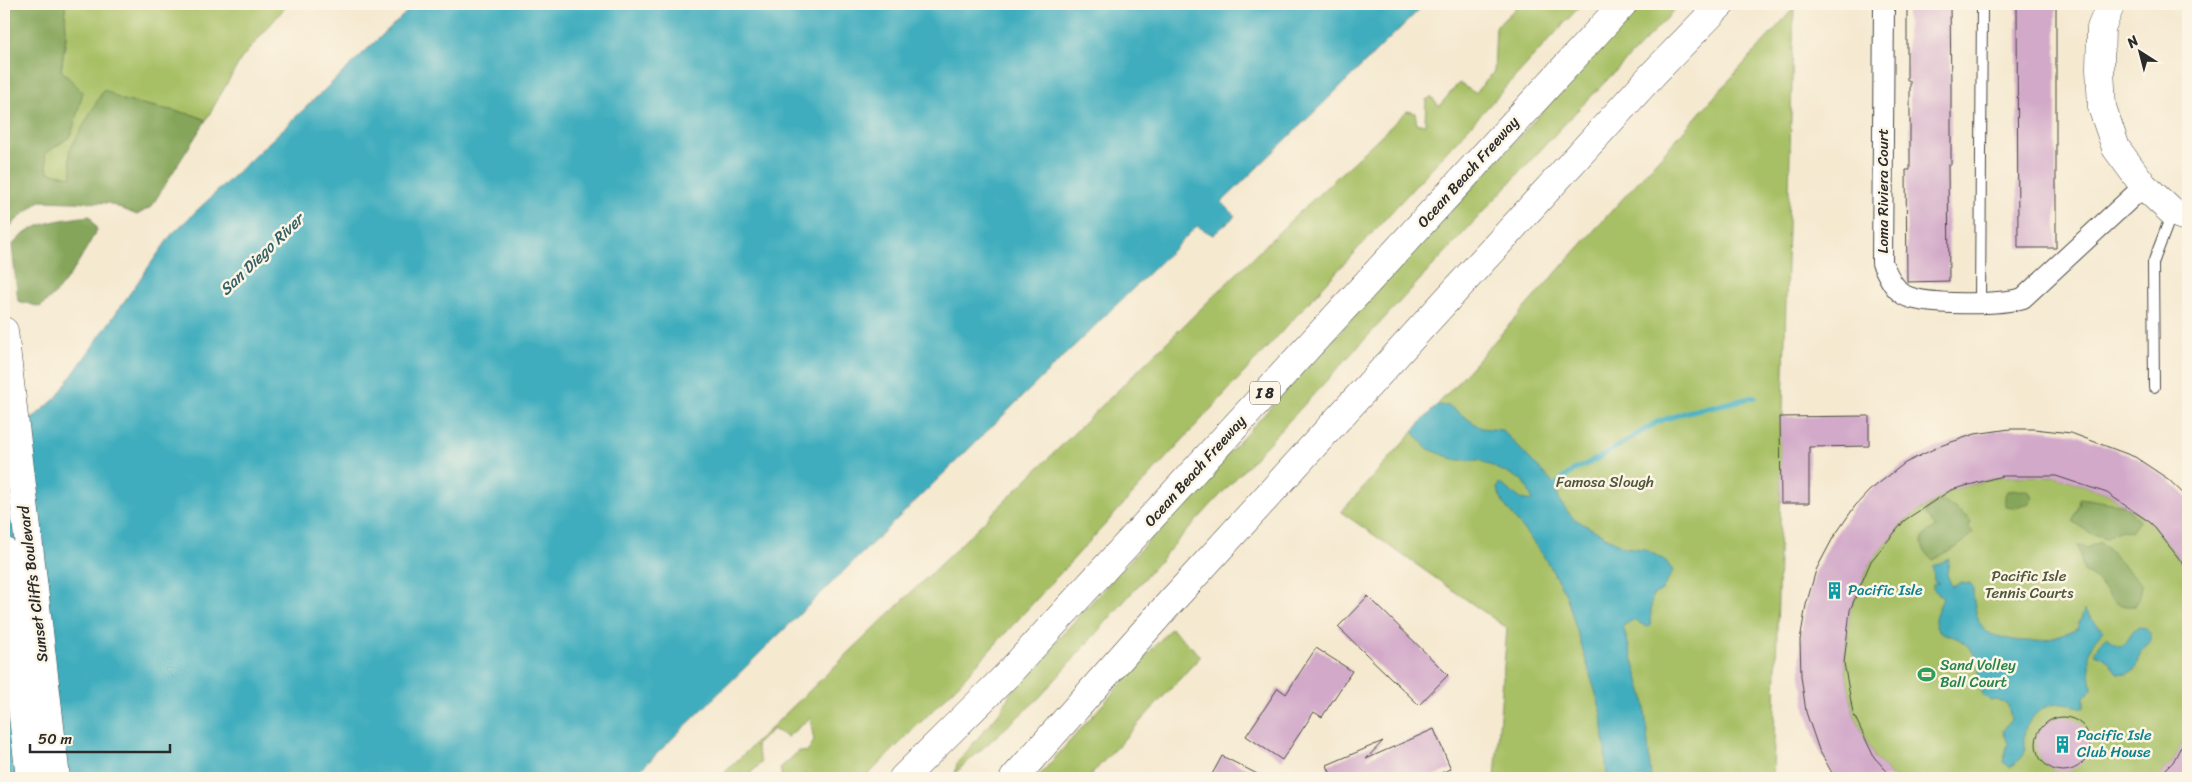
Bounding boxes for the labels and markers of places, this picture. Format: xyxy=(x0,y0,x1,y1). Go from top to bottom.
place label: Pacific Isle xyxy=(1848,577,1923,603)
building icon: Pacific Isle xyxy=(1824,580,1844,600)
place label: Sand Volley Ball Court xyxy=(1940,652,2016,695)
sports icon: Sand Volley Ball Court xyxy=(1916,664,1936,684)
place label: Pacific Isle Club House xyxy=(2077,722,2152,765)
building icon: Pacific Isle Club House xyxy=(2053,734,2073,754)

